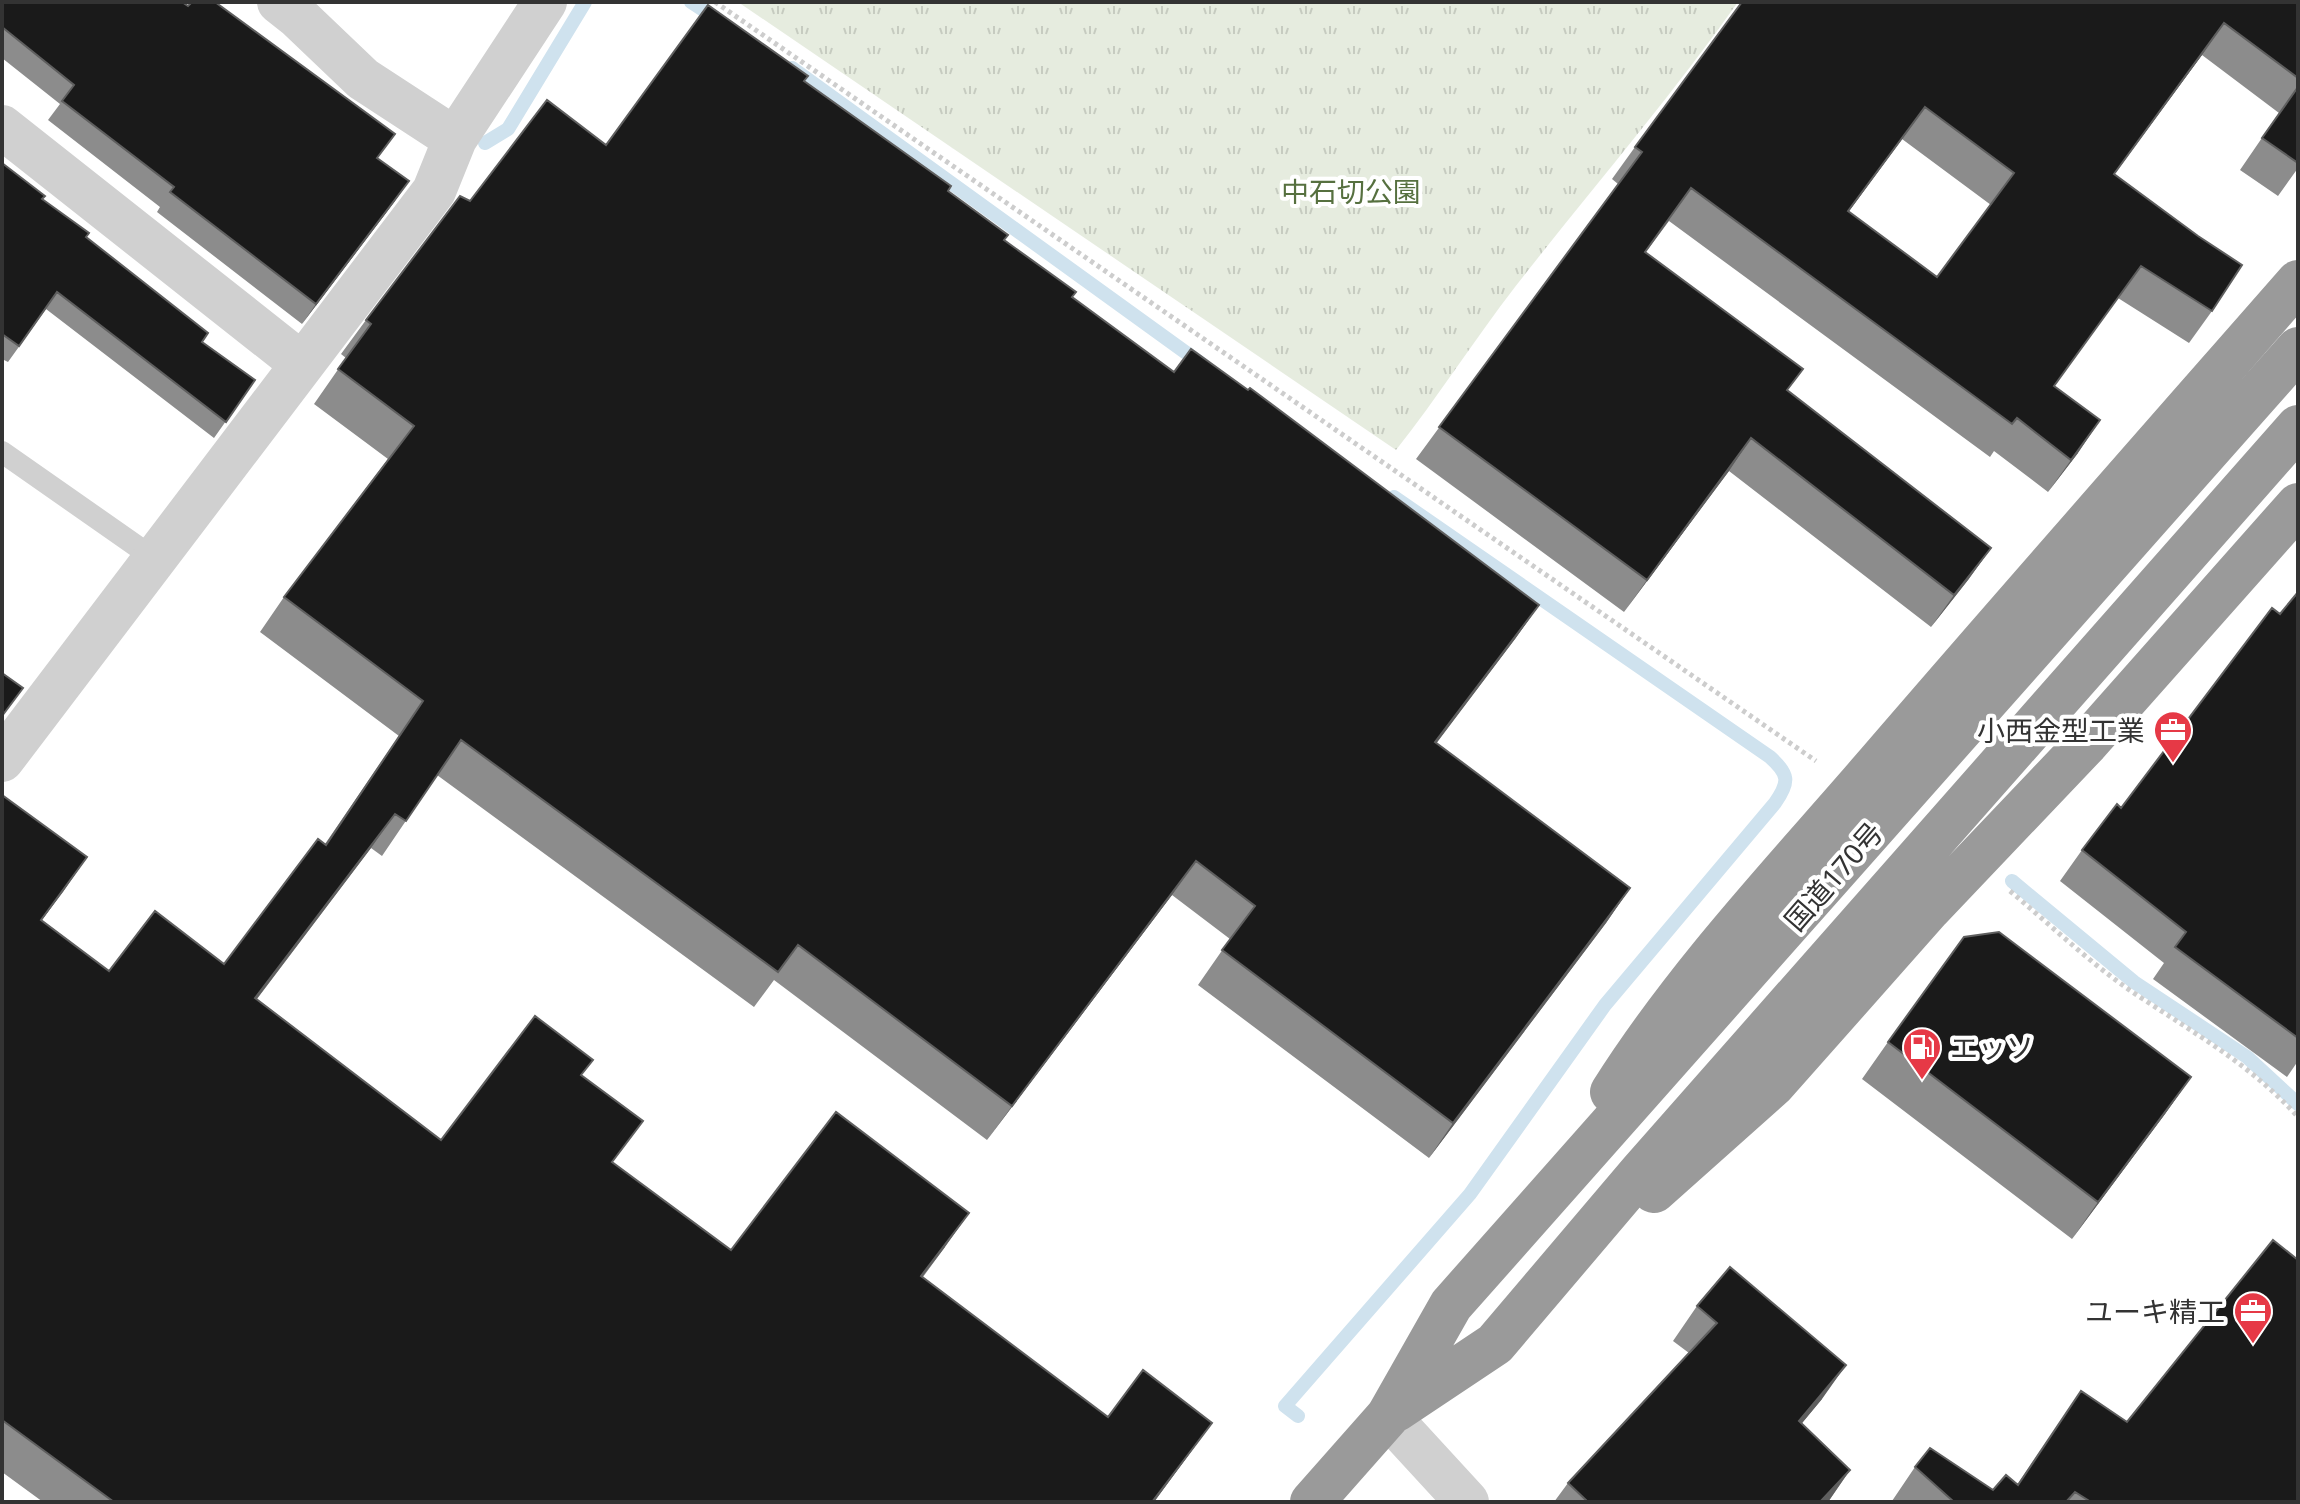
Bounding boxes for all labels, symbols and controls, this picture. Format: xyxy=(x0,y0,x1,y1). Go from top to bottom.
park label: 中石切公園 xyxy=(1281,172,1421,210)
office icon: 小西金型工業 xyxy=(2152,709,2194,764)
place label: 小西金型工業 xyxy=(1977,711,2145,749)
street label: 国道170号 xyxy=(1775,814,1891,938)
fuel station icon: エッソ xyxy=(1901,1026,1943,1081)
place label: エッソ xyxy=(1950,1028,2034,1066)
office icon: ユーキ精工 xyxy=(2232,1290,2274,1345)
place label: ユーキ精工 xyxy=(2085,1292,2225,1330)

